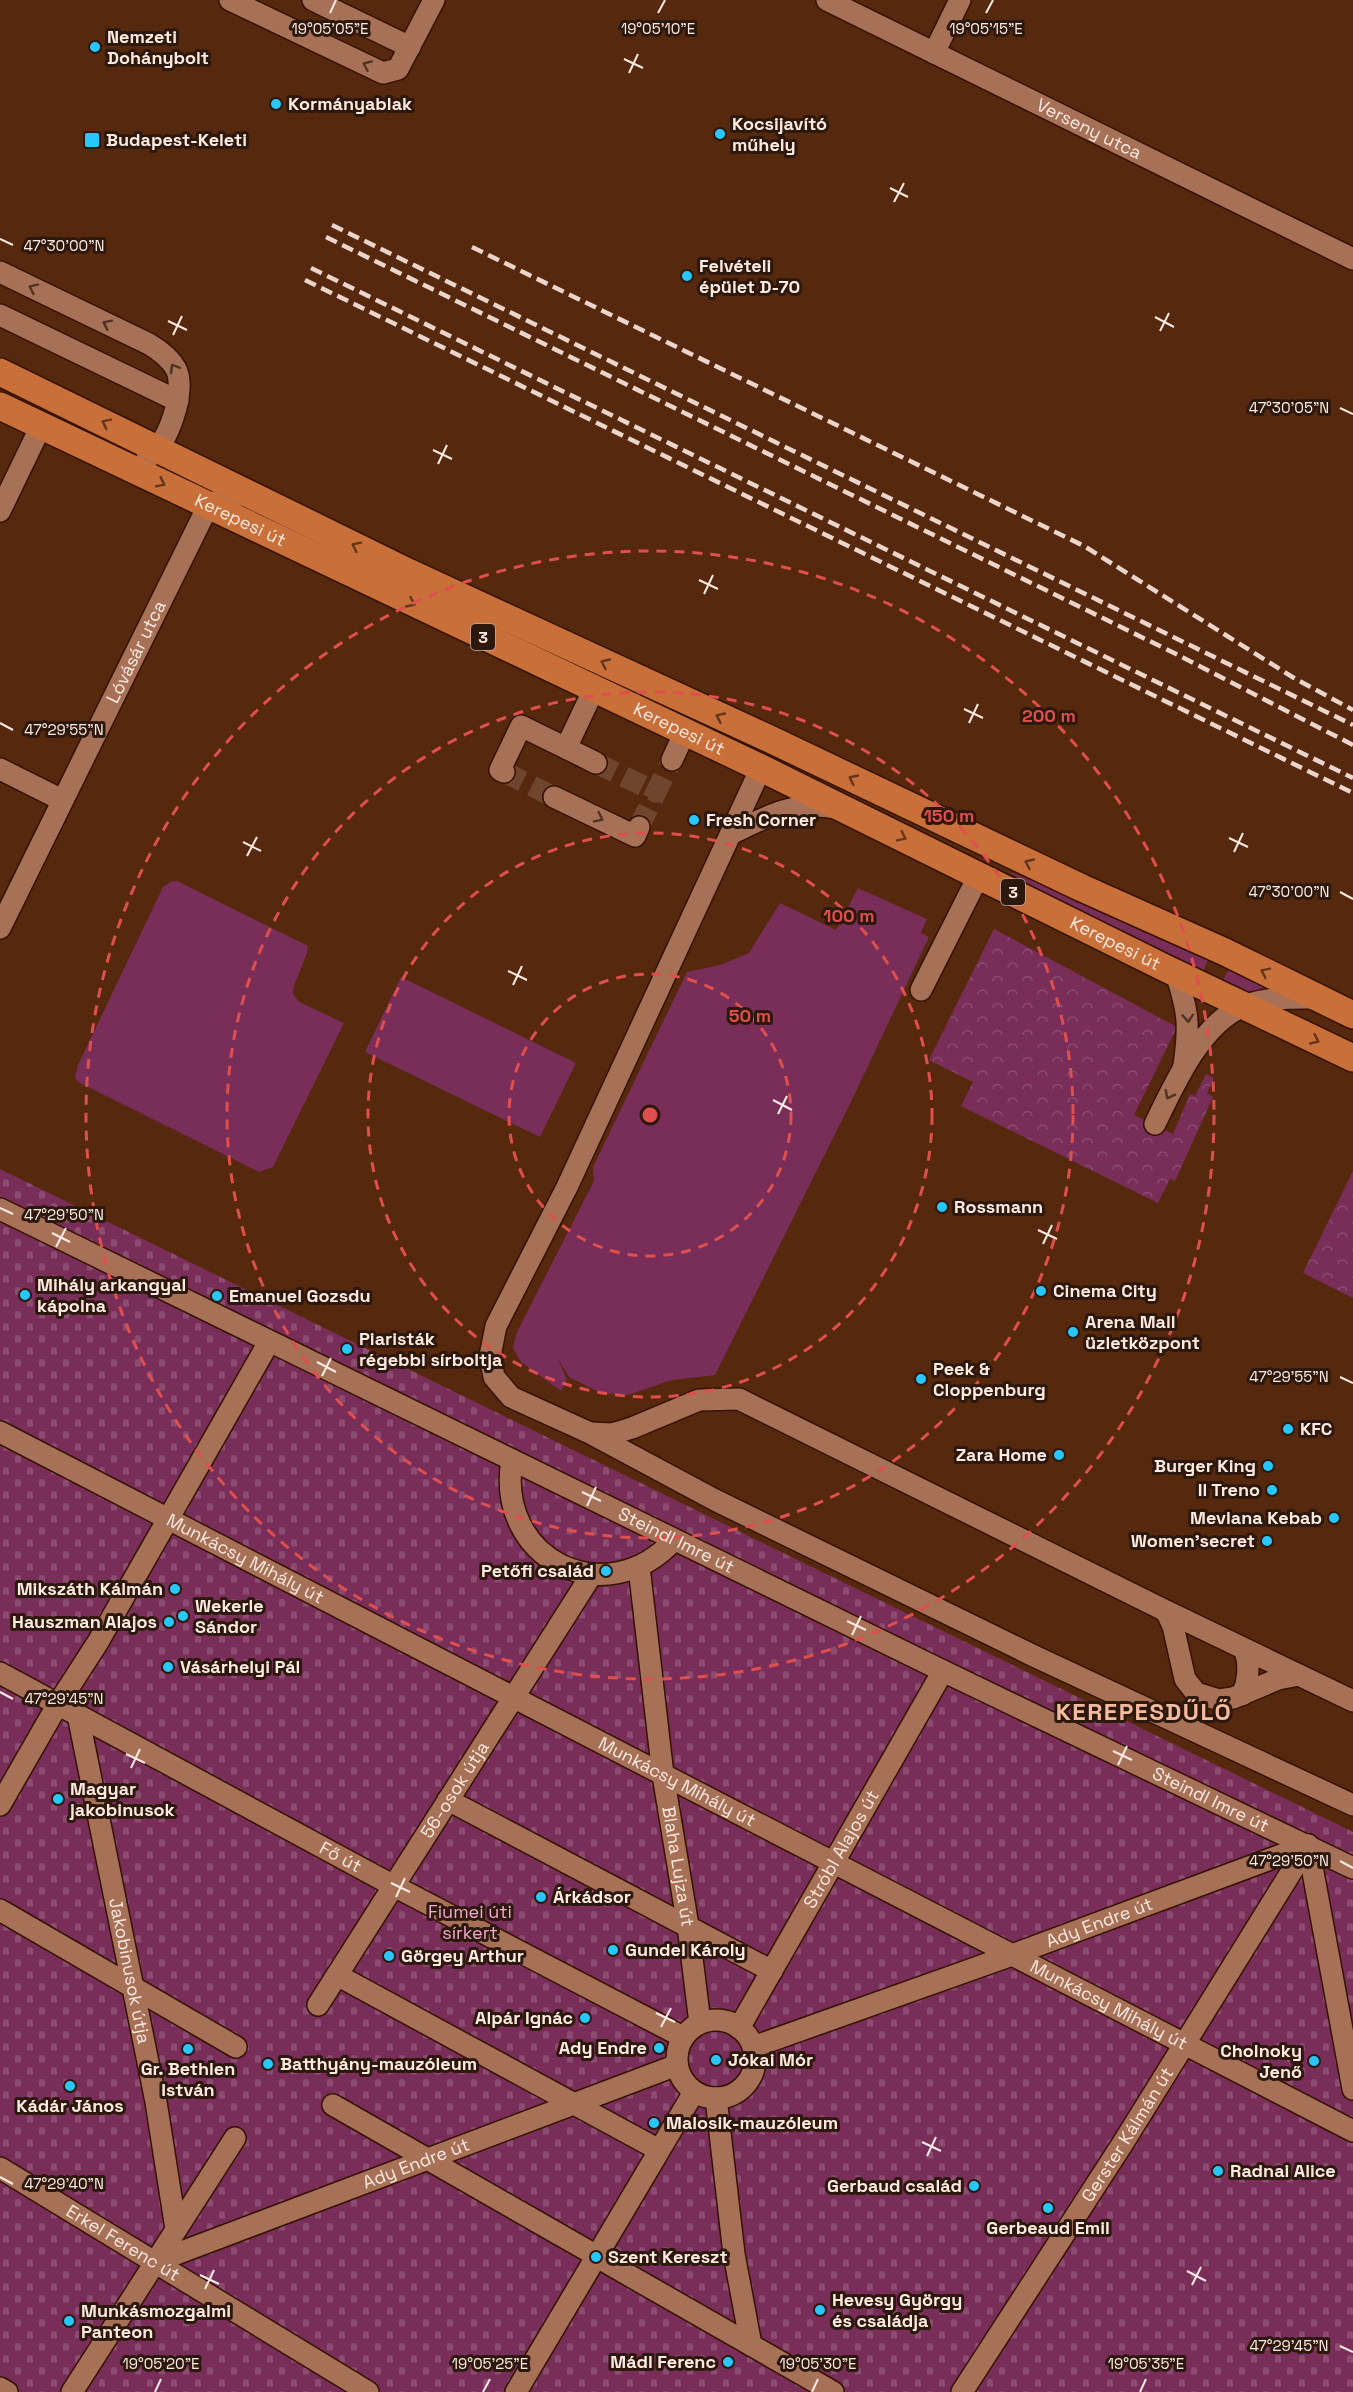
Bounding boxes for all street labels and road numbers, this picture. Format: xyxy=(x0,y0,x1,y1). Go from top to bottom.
street label: Verseny utca xyxy=(1033,93,1146,164)
street label: Kerepesi út xyxy=(191,488,290,551)
street label: Lóvásár utca xyxy=(101,596,171,707)
road number: 3 xyxy=(471,624,495,650)
street label: Kerepesi út xyxy=(630,697,729,760)
road number: 3 xyxy=(1001,879,1025,905)
street label: Kerepesi út xyxy=(1066,911,1165,975)
street label: Steindl Imre út xyxy=(614,1502,738,1578)
street label: Munkácsy Mihály út xyxy=(163,1508,328,1608)
street label: Munkácsy Mihály út xyxy=(595,1731,760,1831)
street label: 56-osok útja xyxy=(415,1737,494,1842)
street label: Steindl Imre út xyxy=(1149,1761,1273,1837)
street label: Stróbl Alajos út xyxy=(798,1786,884,1912)
street label: Blaha Lujza út xyxy=(657,1804,700,1928)
street label: Fő út xyxy=(316,1836,366,1877)
street label: Ady Endre út xyxy=(1042,1892,1156,1952)
street label: Jakobinusok útja xyxy=(104,1896,156,2046)
street label: Munkácsy Mihály út xyxy=(1026,1954,1192,2055)
street label: Gerster Kálmán út xyxy=(1076,2063,1178,2206)
street label: Ady Endre út xyxy=(359,2132,473,2194)
street label: Erkel Ferenc út xyxy=(62,2199,184,2286)

